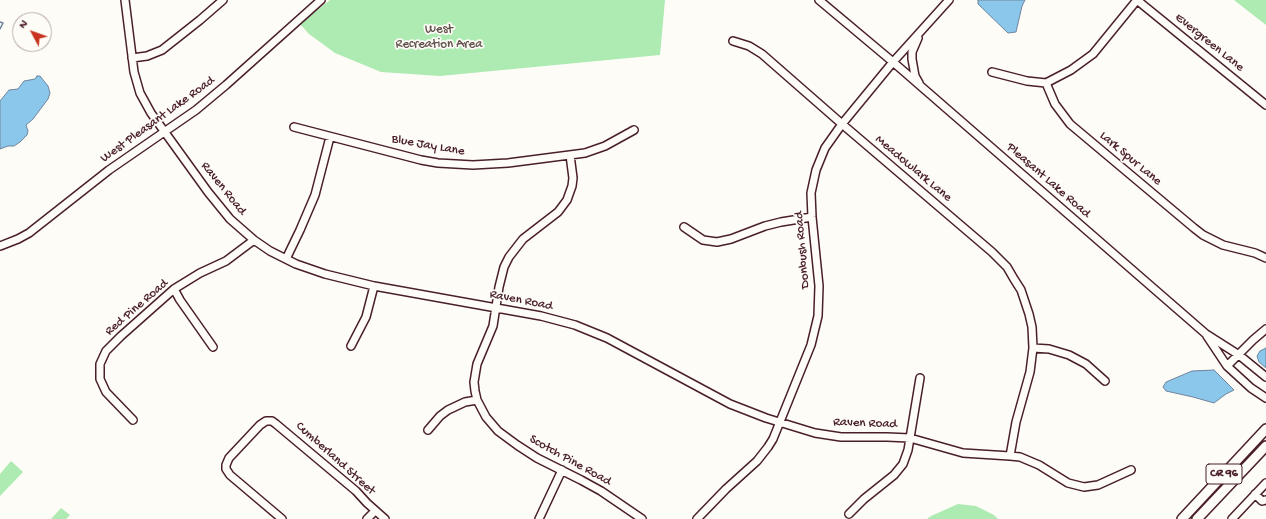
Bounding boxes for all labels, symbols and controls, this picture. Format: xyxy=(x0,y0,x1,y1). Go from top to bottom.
street label: Evergreen Lane xyxy=(1171,10,1247,76)
north arrow xyxy=(12,12,52,52)
text: N xyxy=(17,18,31,31)
park label: West Recreation Area xyxy=(396,22,482,53)
street label: West Pleasant Lake Road xyxy=(98,73,218,167)
street label: Lark Spur Lane xyxy=(1096,128,1164,190)
street label: Blue Jay Lane xyxy=(390,132,466,160)
street label: Meadowlark Lane xyxy=(871,132,955,206)
street label: Pleasant Lake Road xyxy=(1003,140,1093,222)
street label: Raven Road xyxy=(197,159,249,219)
street label: Donbush Road xyxy=(792,211,814,289)
street label: Red Pine Road xyxy=(102,276,172,340)
street label: Raven Road xyxy=(488,287,554,315)
street label: Raven Road xyxy=(833,415,897,433)
street label: Cumberland Street xyxy=(292,419,378,499)
street label: Scotch Pine Road xyxy=(526,432,614,490)
road number: CR 96 xyxy=(1206,464,1242,484)

